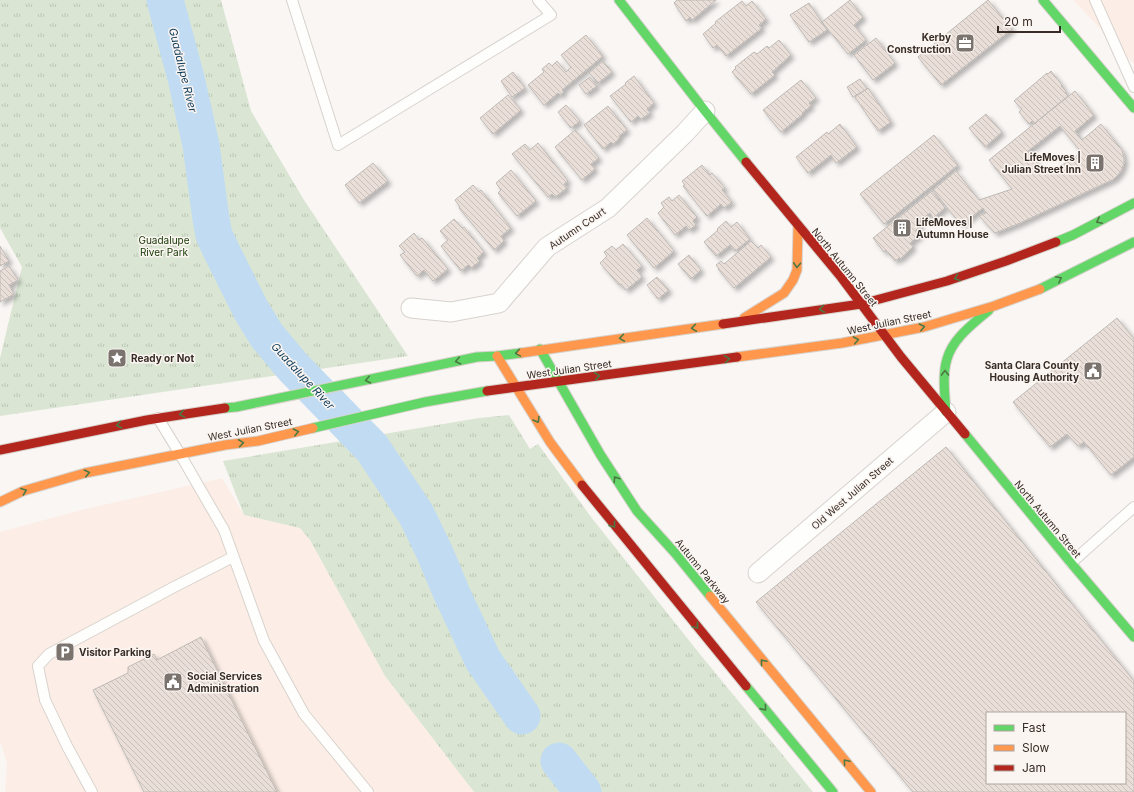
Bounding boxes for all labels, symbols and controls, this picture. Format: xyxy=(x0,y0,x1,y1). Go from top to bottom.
scale bar xyxy=(998,8,1060,34)
text: 20 m xyxy=(1004,14,1033,29)
water label: Guadalupe River xyxy=(166,26,200,114)
place label: Kerby Construction xyxy=(887,31,951,55)
office icon: Kerby Construction xyxy=(954,32,976,54)
place label: LifeMoves | Julian Street Inn xyxy=(1002,151,1081,175)
building icon: LifeMoves | Julian Street Inn xyxy=(1084,152,1106,174)
street label: Autumn Court xyxy=(546,204,608,251)
place label: LifeMoves | Autumn House xyxy=(916,216,989,240)
one-way arrow xyxy=(1096,216,1104,224)
building icon: LifeMoves | Autumn House xyxy=(891,217,913,239)
street label: North Autumn Street xyxy=(810,225,881,309)
park label: Guadalupe River Park xyxy=(138,234,190,258)
one-way arrow xyxy=(793,262,801,268)
one-way arrow xyxy=(954,273,961,281)
one-way arrow xyxy=(1054,276,1062,284)
one-way arrow xyxy=(819,304,826,313)
street label: West Julian Street xyxy=(846,307,933,337)
one-way arrow xyxy=(691,323,697,332)
one-way arrow xyxy=(918,323,925,332)
one-way arrow xyxy=(619,333,625,342)
one-way arrow xyxy=(853,337,859,345)
water label: Guadalupe River xyxy=(268,340,338,413)
place icon: Ready or Not xyxy=(106,347,128,369)
one-way arrow xyxy=(515,348,521,357)
place label: Ready or Not xyxy=(131,352,194,365)
one-way arrow xyxy=(724,355,730,364)
one-way arrow xyxy=(455,357,462,365)
street label: West Julian Street xyxy=(526,357,613,381)
place label: Santa Clara County Housing Authority xyxy=(985,359,1079,384)
public building icon: Santa Clara County Housing Authority xyxy=(1082,360,1104,382)
one-way arrow xyxy=(941,370,949,376)
one-way arrow xyxy=(594,372,600,381)
one-way arrow xyxy=(365,375,371,384)
one-way arrow xyxy=(179,409,185,418)
street label: West Julian Street xyxy=(207,415,294,443)
one-way arrow xyxy=(533,416,540,423)
one-way arrow xyxy=(116,421,122,429)
one-way arrow xyxy=(292,428,299,437)
one-way arrow xyxy=(238,439,245,448)
street label: Old West Julian Street xyxy=(809,454,896,532)
one-way arrow xyxy=(84,469,90,477)
one-way arrow xyxy=(613,476,621,483)
street label: North Autumn Street xyxy=(1012,478,1084,561)
one-way arrow xyxy=(21,488,28,496)
one-way arrow xyxy=(609,521,616,528)
street label: Autumn Parkway xyxy=(673,536,733,606)
one-way arrow xyxy=(692,621,699,628)
parking icon: Visitor Parking xyxy=(54,641,76,663)
place label: Visitor Parking xyxy=(79,646,151,659)
one-way arrow xyxy=(761,659,768,666)
place label: Social Services Administration xyxy=(187,670,262,694)
public building icon: Social Services Administration xyxy=(162,671,184,693)
one-way arrow xyxy=(759,703,766,710)
legend xyxy=(986,712,1126,784)
text: Fast xyxy=(1022,720,1046,735)
text: Slow xyxy=(1022,740,1050,755)
one-way arrow xyxy=(844,759,851,767)
text: Jam xyxy=(1022,760,1046,775)

